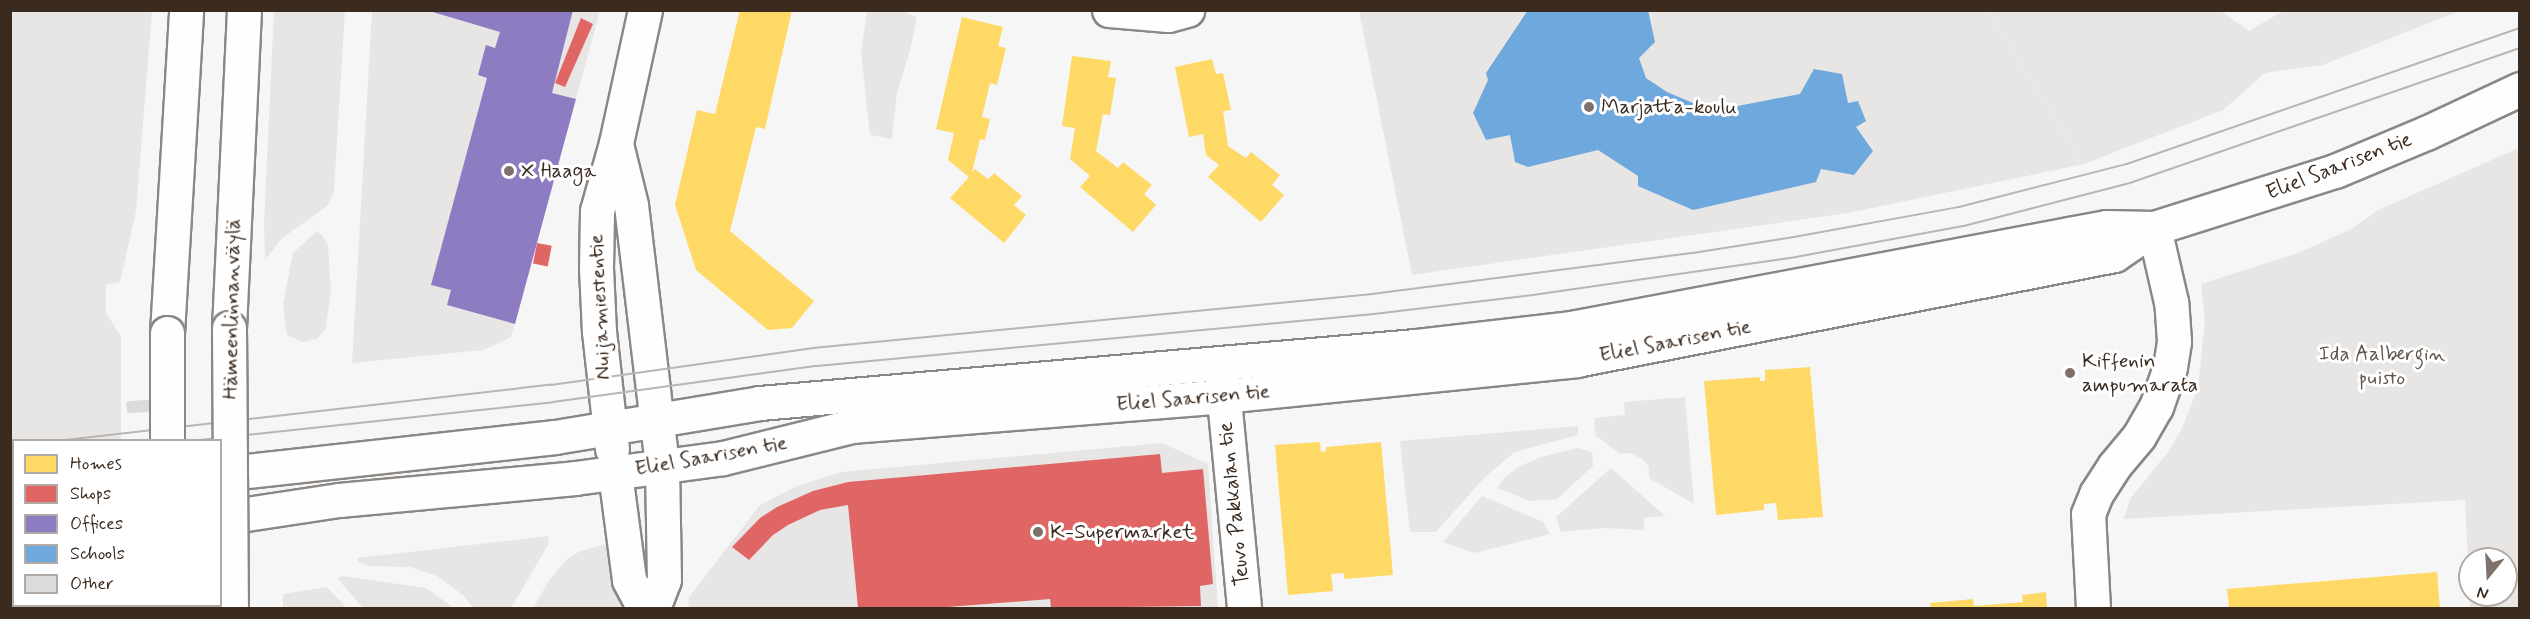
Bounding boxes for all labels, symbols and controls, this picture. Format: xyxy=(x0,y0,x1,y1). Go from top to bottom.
place label: Marjatta-koulu xyxy=(1601,94,1737,120)
marker: Marjatta-koulu xyxy=(1582,100,1596,114)
street label: Eliel Saarisen tie xyxy=(2264,127,2414,205)
place label: X Haaga xyxy=(521,158,597,184)
marker: X Haaga xyxy=(502,164,516,178)
street label: Hämeenlinnanväylä xyxy=(218,218,246,400)
street label: Nuijamiestentie xyxy=(584,233,616,381)
street label: Eliel Saarisen tie xyxy=(1599,314,1751,368)
park label: Ida Aalbergin puisto xyxy=(2319,341,2445,391)
place label: Kiffenin ampumarata xyxy=(2082,348,2198,398)
marker: Kiffenin ampumarata xyxy=(2063,366,2077,380)
street label: Eliel Saarisen tie xyxy=(1117,379,1269,417)
street label: Teuvo Pakkalan tie xyxy=(1213,421,1255,587)
street label: Eliel Saarisen tie xyxy=(635,431,787,481)
legend xyxy=(12,439,222,607)
text: Homes xyxy=(70,452,122,476)
text: Shops xyxy=(70,482,111,506)
text: Offices xyxy=(70,512,123,536)
place label: K-Supermarket xyxy=(1050,519,1194,545)
marker: K-Supermarket xyxy=(1031,525,1045,539)
text: Schools xyxy=(70,542,125,566)
north arrow xyxy=(2458,547,2518,607)
text: Other xyxy=(70,572,114,596)
text: N xyxy=(2475,581,2491,604)

